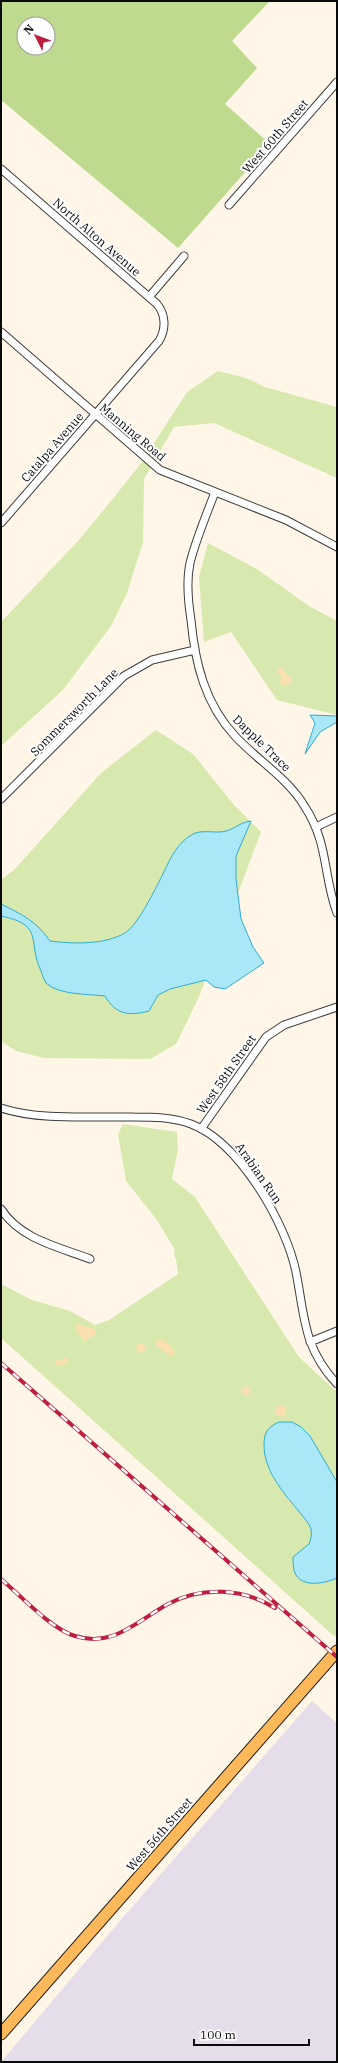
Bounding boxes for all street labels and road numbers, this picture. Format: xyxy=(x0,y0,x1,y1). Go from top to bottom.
street label: West 60th Street xyxy=(239,96,311,176)
street label: North Alton Avenue xyxy=(50,195,144,279)
street label: Manning Road xyxy=(97,400,169,464)
street label: Catalpa Avenue xyxy=(18,409,86,485)
street label: Sommersworth Lane xyxy=(27,665,121,759)
street label: Dapple Trace xyxy=(230,712,294,774)
street label: West 58th Street xyxy=(193,1032,259,1116)
street label: Arabian Run xyxy=(232,1140,286,1207)
street label: West 56th Street xyxy=(123,1794,195,1874)

